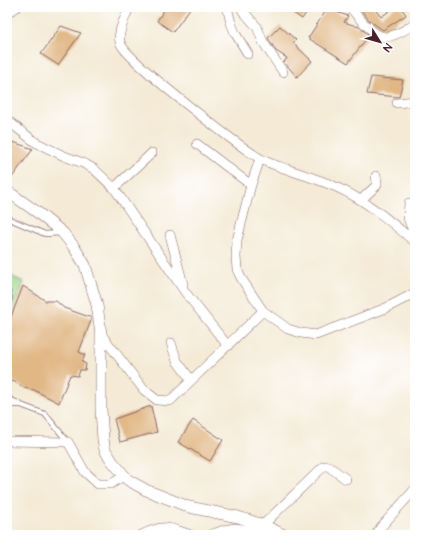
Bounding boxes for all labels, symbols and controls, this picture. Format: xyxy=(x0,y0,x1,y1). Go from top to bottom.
north arrow xyxy=(360,22,400,62)
text: N xyxy=(379,40,396,55)

